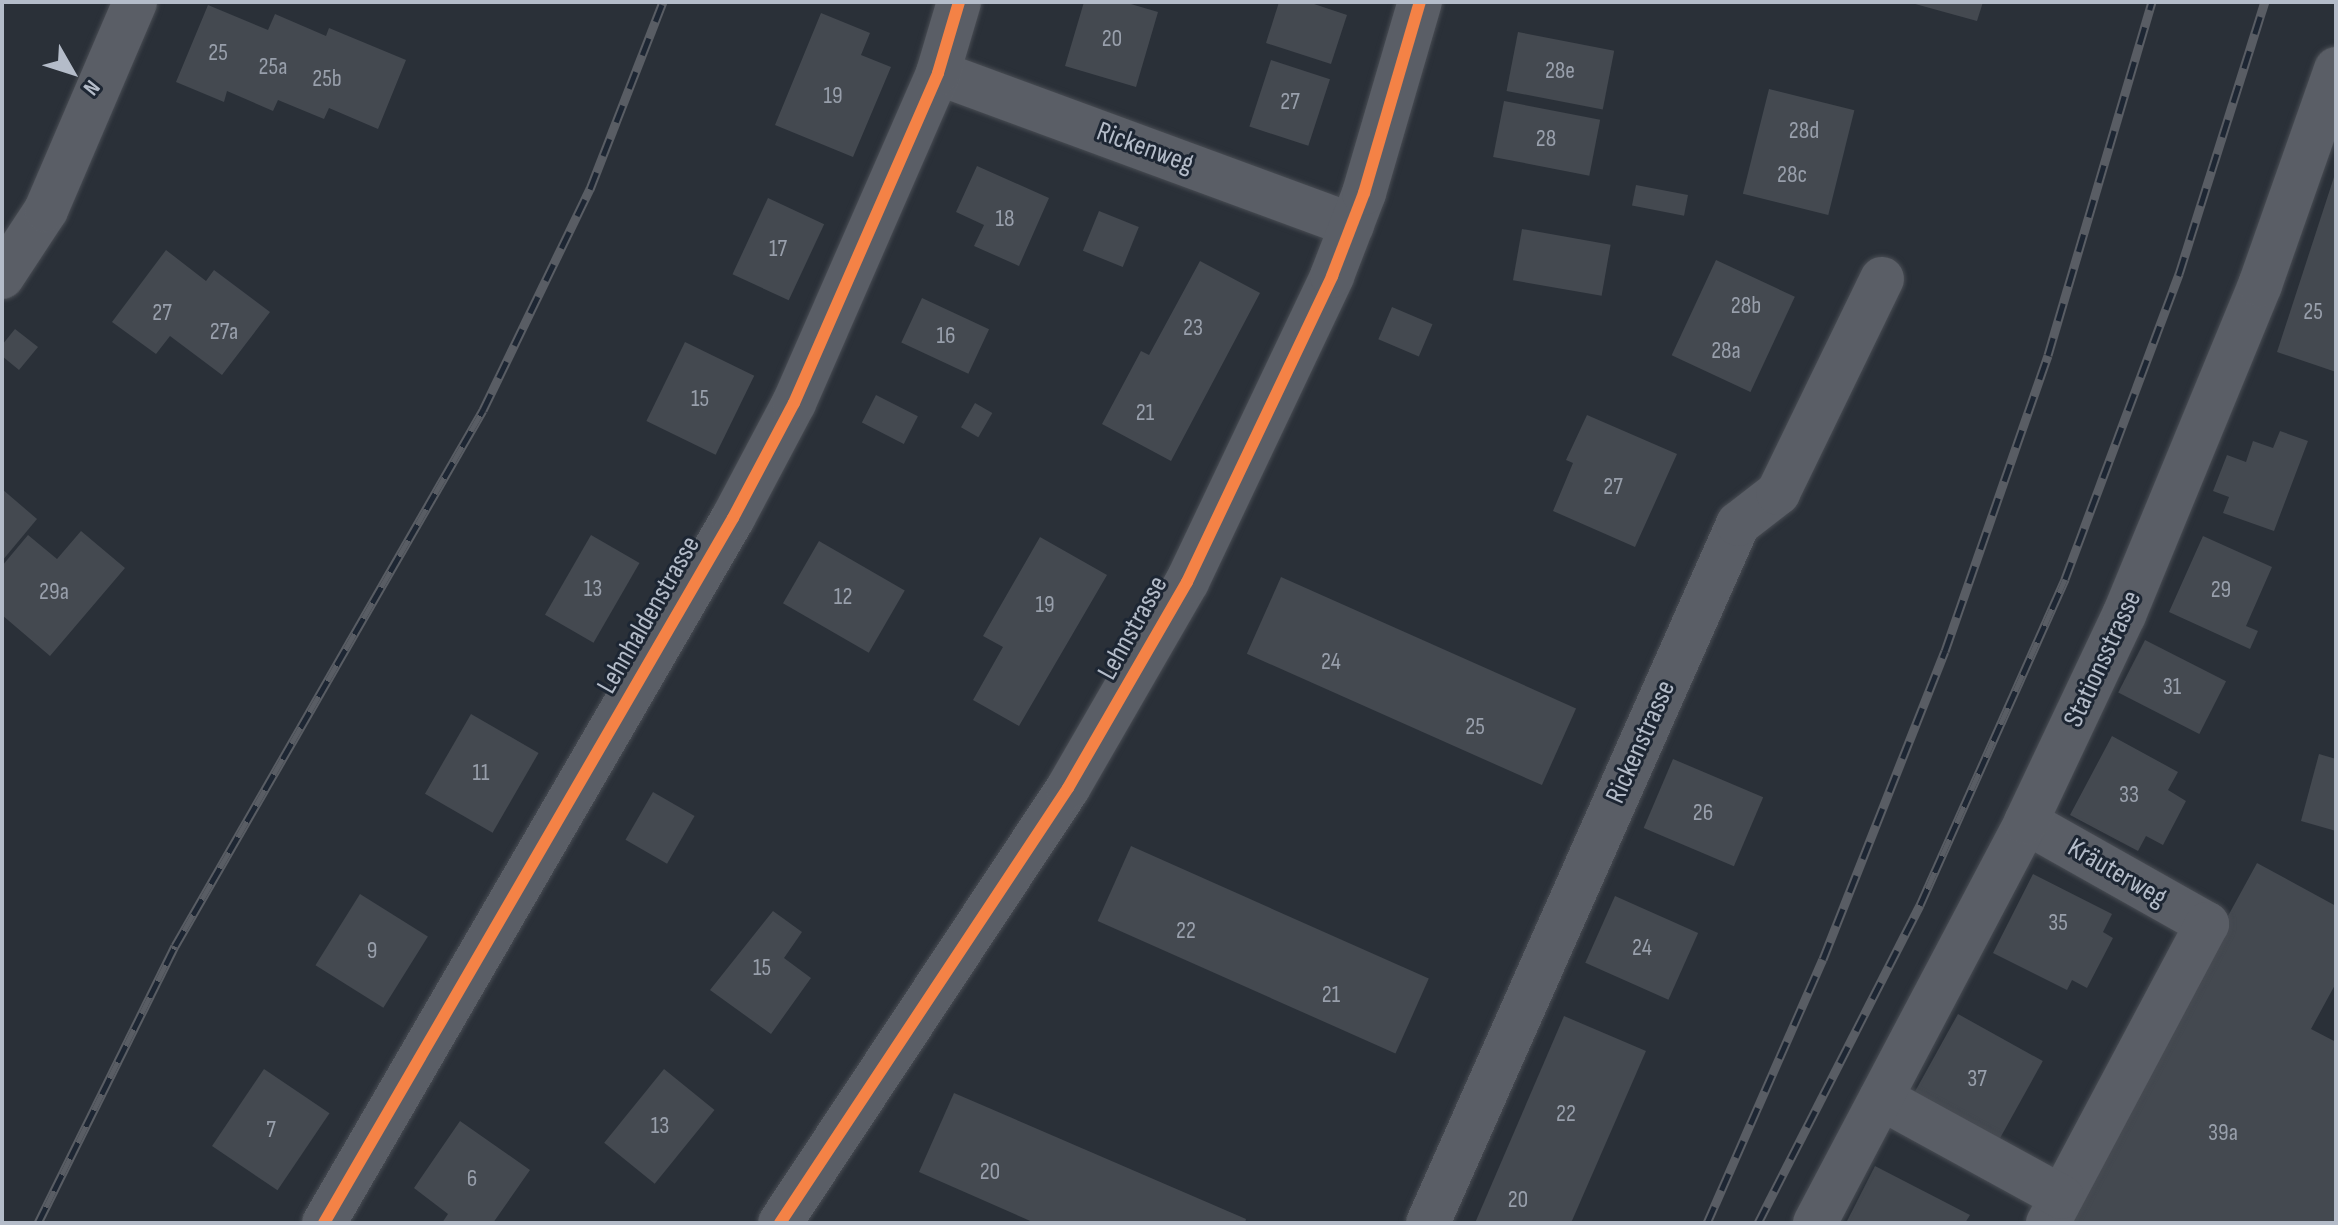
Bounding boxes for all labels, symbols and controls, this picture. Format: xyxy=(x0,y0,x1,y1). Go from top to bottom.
house number: 20 xyxy=(1102,25,1122,53)
north arrow xyxy=(32,32,112,112)
house number: 25 xyxy=(208,39,228,67)
house number: 25a xyxy=(259,53,287,81)
house number: 28e xyxy=(1545,57,1575,85)
house number: 25b xyxy=(312,65,342,93)
text: N xyxy=(77,74,105,100)
house number: 19 xyxy=(823,82,843,110)
house number: 27 xyxy=(1280,88,1300,116)
street label: Rickenweg xyxy=(1092,115,1198,181)
house number: 28d xyxy=(1789,117,1819,145)
house number: 28 xyxy=(1536,125,1556,153)
house number: 28c xyxy=(1777,161,1807,189)
house number: 18 xyxy=(996,205,1014,233)
house number: 17 xyxy=(769,235,787,263)
house number: 28b xyxy=(1731,292,1761,320)
house number: 25 xyxy=(2303,298,2323,326)
house number: 27 xyxy=(152,299,172,327)
house number: 23 xyxy=(1183,314,1203,342)
house number: 27a xyxy=(210,318,238,346)
house number: 16 xyxy=(937,322,955,350)
house number: 28a xyxy=(1711,337,1741,365)
house number: 15 xyxy=(691,385,709,413)
house number: 21 xyxy=(1136,399,1154,427)
house number: 27 xyxy=(1603,473,1623,501)
street label: Lehnhaldenstrasse xyxy=(590,530,708,700)
street label: Lehnstrasse xyxy=(1091,570,1175,686)
house number: 13 xyxy=(584,575,602,603)
house number: 29 xyxy=(2211,576,2231,604)
house number: 29a xyxy=(39,578,69,606)
house number: 12 xyxy=(834,583,852,611)
street label: Stationsstrasse xyxy=(2057,586,2149,732)
house number: 19 xyxy=(1035,591,1055,619)
house number: 24 xyxy=(1321,648,1341,676)
house number: 31 xyxy=(2163,673,2181,701)
street label: Rickenstrasse xyxy=(1599,675,1683,809)
house number: 25 xyxy=(1465,713,1485,741)
house number: 11 xyxy=(473,759,489,787)
house number: 33 xyxy=(2119,781,2139,809)
house number: 26 xyxy=(1693,799,1713,827)
street label: Kräuterweg xyxy=(2062,831,2172,915)
house number: 35 xyxy=(2048,909,2068,937)
house number: 22 xyxy=(1176,917,1196,945)
house number: 24 xyxy=(1632,934,1652,962)
house number: 9 xyxy=(367,937,377,965)
house number: 15 xyxy=(753,954,771,982)
house number: 21 xyxy=(1322,981,1340,1009)
house number: 37 xyxy=(1967,1065,1987,1093)
house number: 22 xyxy=(1556,1100,1576,1128)
house number: 13 xyxy=(651,1112,669,1140)
house number: 7 xyxy=(266,1116,276,1144)
house number: 39a xyxy=(2208,1119,2238,1147)
house number: 20 xyxy=(980,1158,1000,1186)
house number: 6 xyxy=(467,1165,477,1193)
house number: 20 xyxy=(1508,1186,1528,1214)

